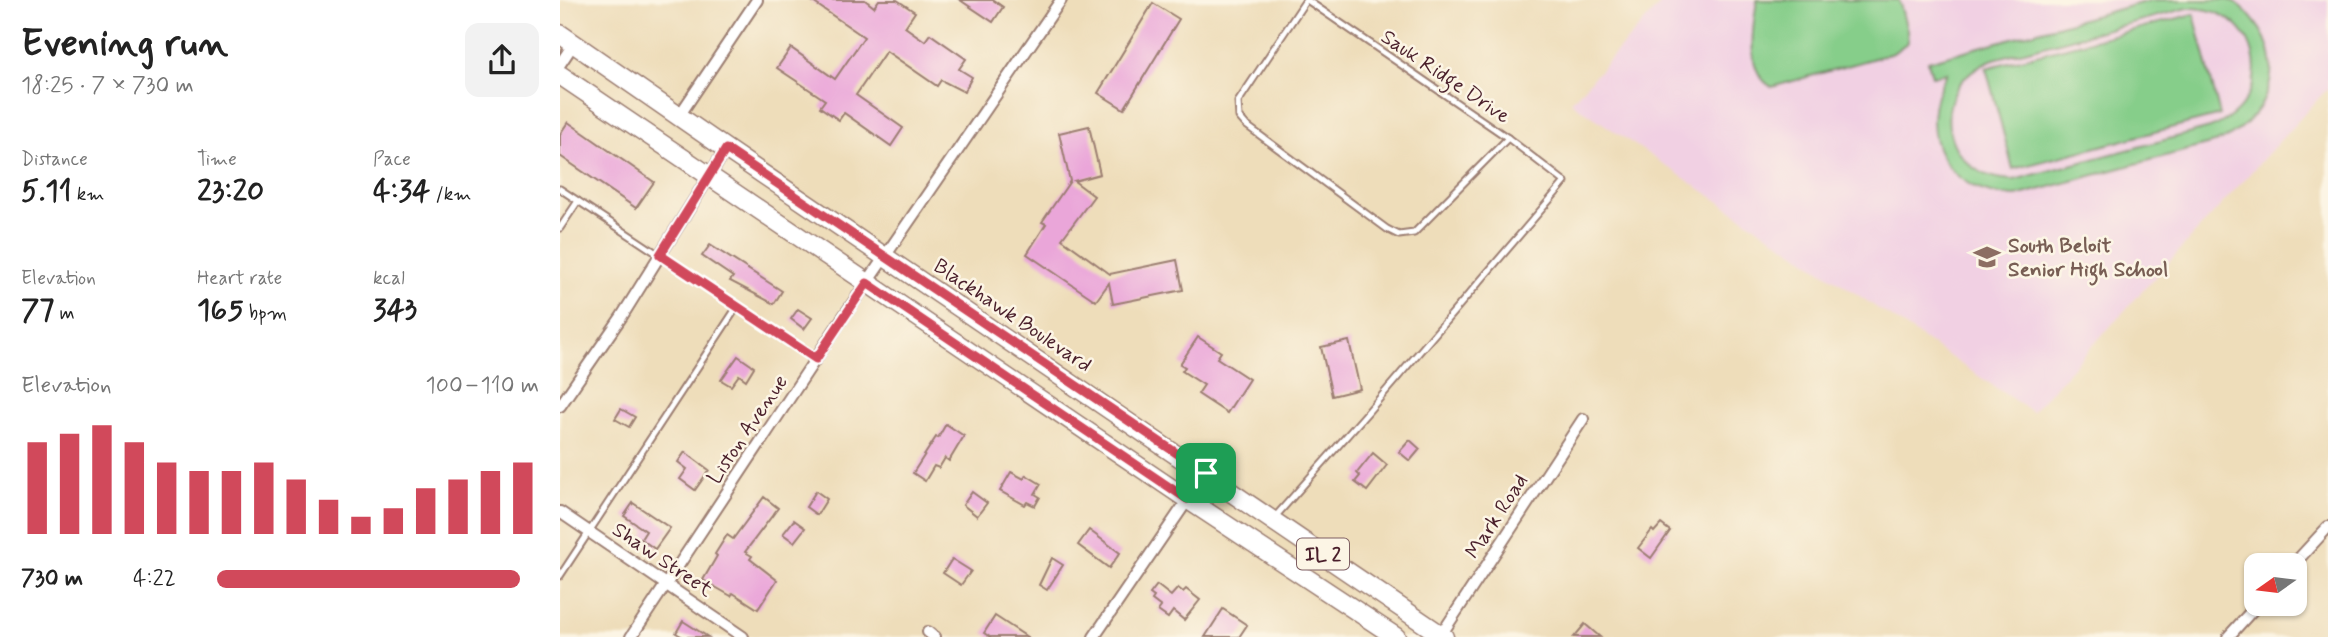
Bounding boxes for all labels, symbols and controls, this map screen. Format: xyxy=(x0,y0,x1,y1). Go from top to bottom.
text: Evening run xyxy=(21,20,228,69)
button: share xyxy=(465,23,539,97)
street label: Sauk Ridge Drive xyxy=(1374,23,1516,132)
text: 18:25 · 7 × 730 m xyxy=(21,71,194,101)
text: Distance xyxy=(21,147,88,172)
text: Time xyxy=(197,147,237,172)
text: Pace xyxy=(373,147,411,172)
text: 5.11 xyxy=(21,172,72,211)
text: 23:20 xyxy=(197,172,264,211)
text: 4:34 xyxy=(373,172,430,211)
text: km xyxy=(72,182,104,207)
text: /km xyxy=(430,182,471,207)
place label: South Beloit Senior High School xyxy=(2008,232,2168,286)
school or university icon: South Beloit Senior High School xyxy=(1972,242,2002,272)
street label: Blackhawk Boulevard xyxy=(928,252,1097,379)
text: Elevation xyxy=(21,266,96,291)
text: Heart rate xyxy=(197,266,282,291)
text: kcal xyxy=(373,266,405,291)
text: 77 xyxy=(21,291,54,330)
text: 165 xyxy=(197,291,244,330)
text: 343 xyxy=(373,291,417,330)
text: m xyxy=(54,301,75,326)
text: bpm xyxy=(244,301,287,326)
street label: Liston Avenue xyxy=(701,370,795,490)
text: Elevation xyxy=(21,371,112,401)
text: 100–110 m xyxy=(426,371,539,401)
pin xyxy=(1176,443,1236,503)
icon: arrive xyxy=(1187,454,1225,492)
street label: Mark Road xyxy=(1459,469,1535,564)
street label: Shaw Street xyxy=(607,516,719,604)
road number: IL 2 xyxy=(1297,538,1349,569)
north arrow xyxy=(2244,553,2306,616)
map controls xyxy=(2244,553,2307,616)
text: 730 m xyxy=(21,564,83,594)
text: 4:22 xyxy=(133,564,176,594)

